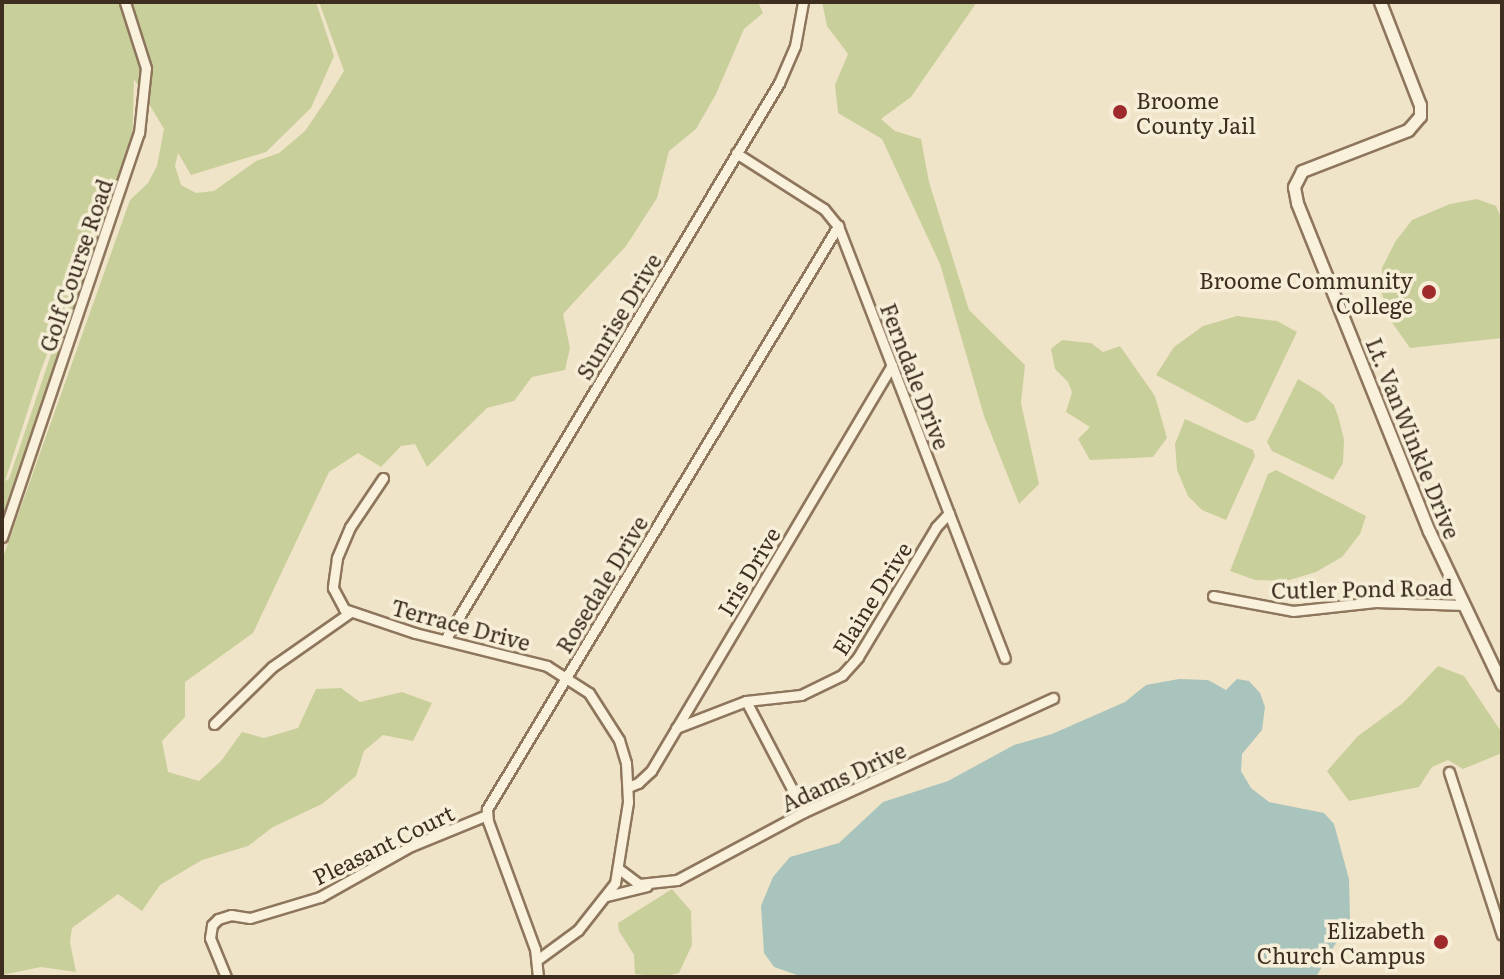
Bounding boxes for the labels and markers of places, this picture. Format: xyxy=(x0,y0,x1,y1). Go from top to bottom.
place label: Broome County Jail xyxy=(1136,86,1256,138)
marker: Broome County Jail xyxy=(1111,103,1129,121)
place label: Broome Community College xyxy=(1199,266,1413,318)
marker: Broome Community College xyxy=(1420,283,1438,301)
place label: Elizabeth Church Campus xyxy=(1257,916,1425,968)
marker: Elizabeth Church Campus xyxy=(1432,933,1450,951)

